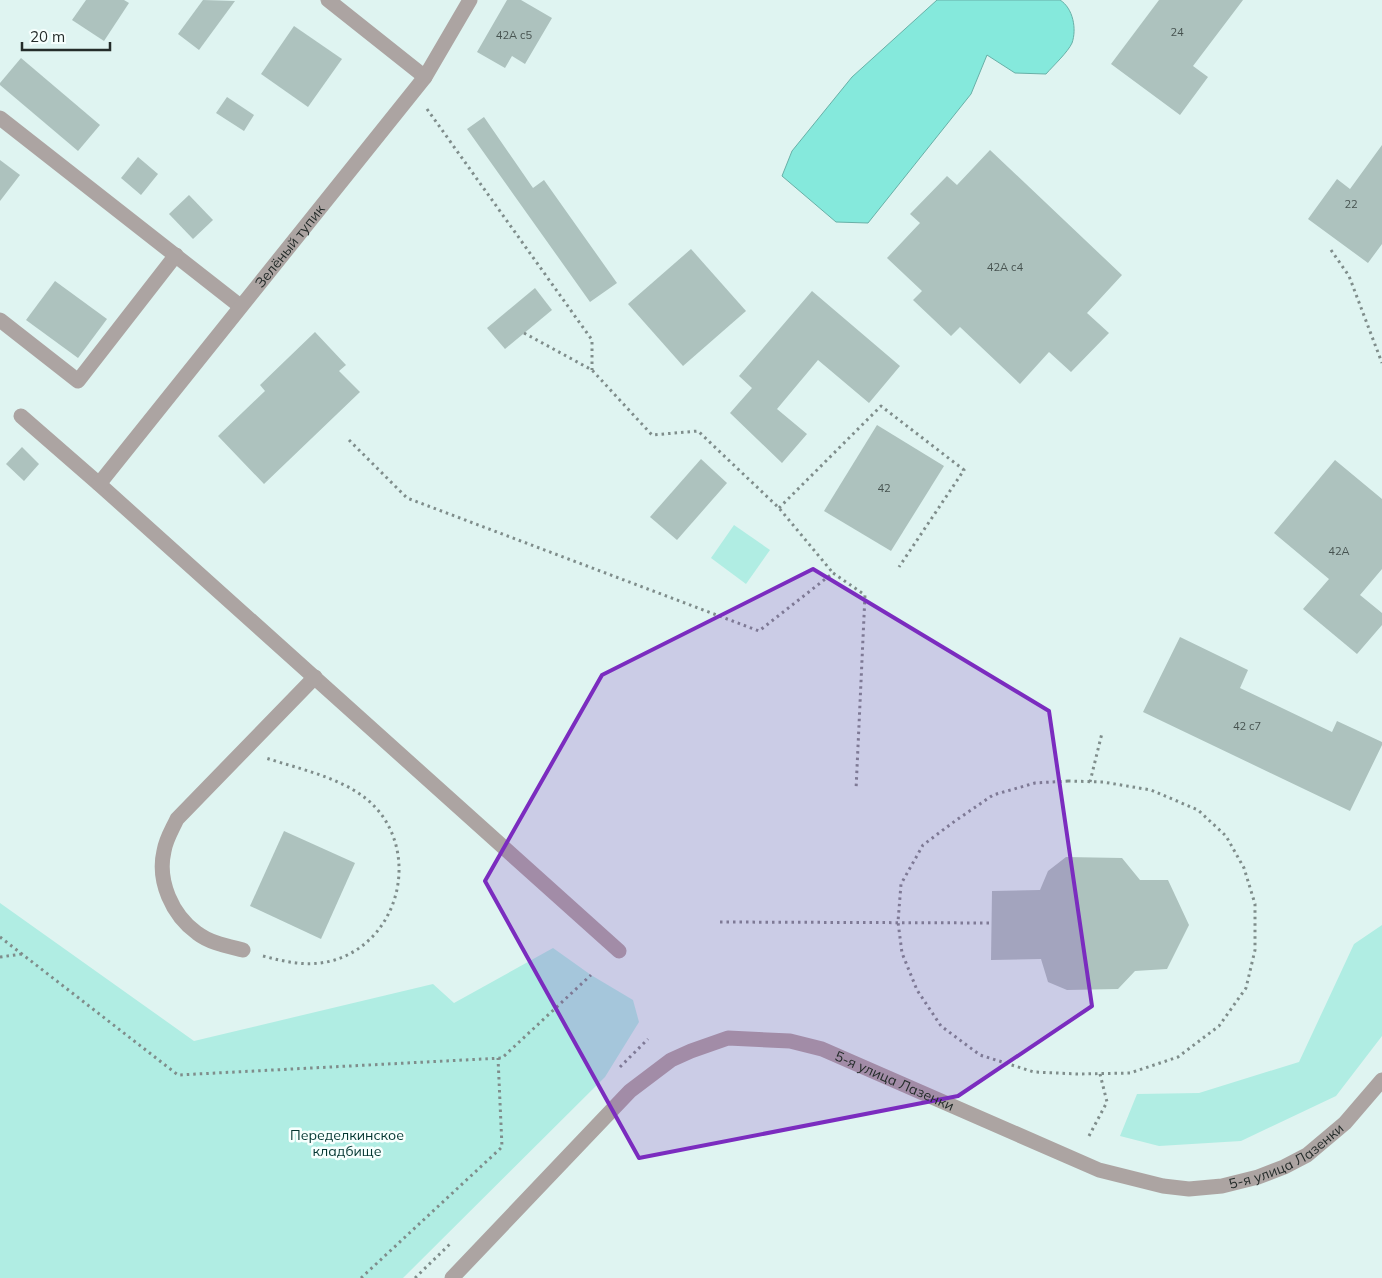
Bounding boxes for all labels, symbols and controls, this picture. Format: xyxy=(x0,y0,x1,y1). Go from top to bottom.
scale bar xyxy=(22,20,110,52)
house number: 24 xyxy=(1170,25,1184,39)
text: 20 m xyxy=(30,27,65,46)
house number: 42А с5 xyxy=(496,28,533,42)
house number: 22 xyxy=(1344,197,1358,211)
street label: Зелёный тупик xyxy=(251,200,329,291)
house number: 42А с4 xyxy=(987,260,1024,274)
house number: 42 xyxy=(877,481,891,495)
house number: 42А xyxy=(1328,544,1350,558)
house number: 42 с7 xyxy=(1233,719,1261,733)
street label: 5-я улица Лазенки xyxy=(832,1047,957,1115)
street label: 5-я улица Лазенки xyxy=(1227,1119,1347,1193)
park label: Переделкинское кладбище xyxy=(290,1126,404,1160)

